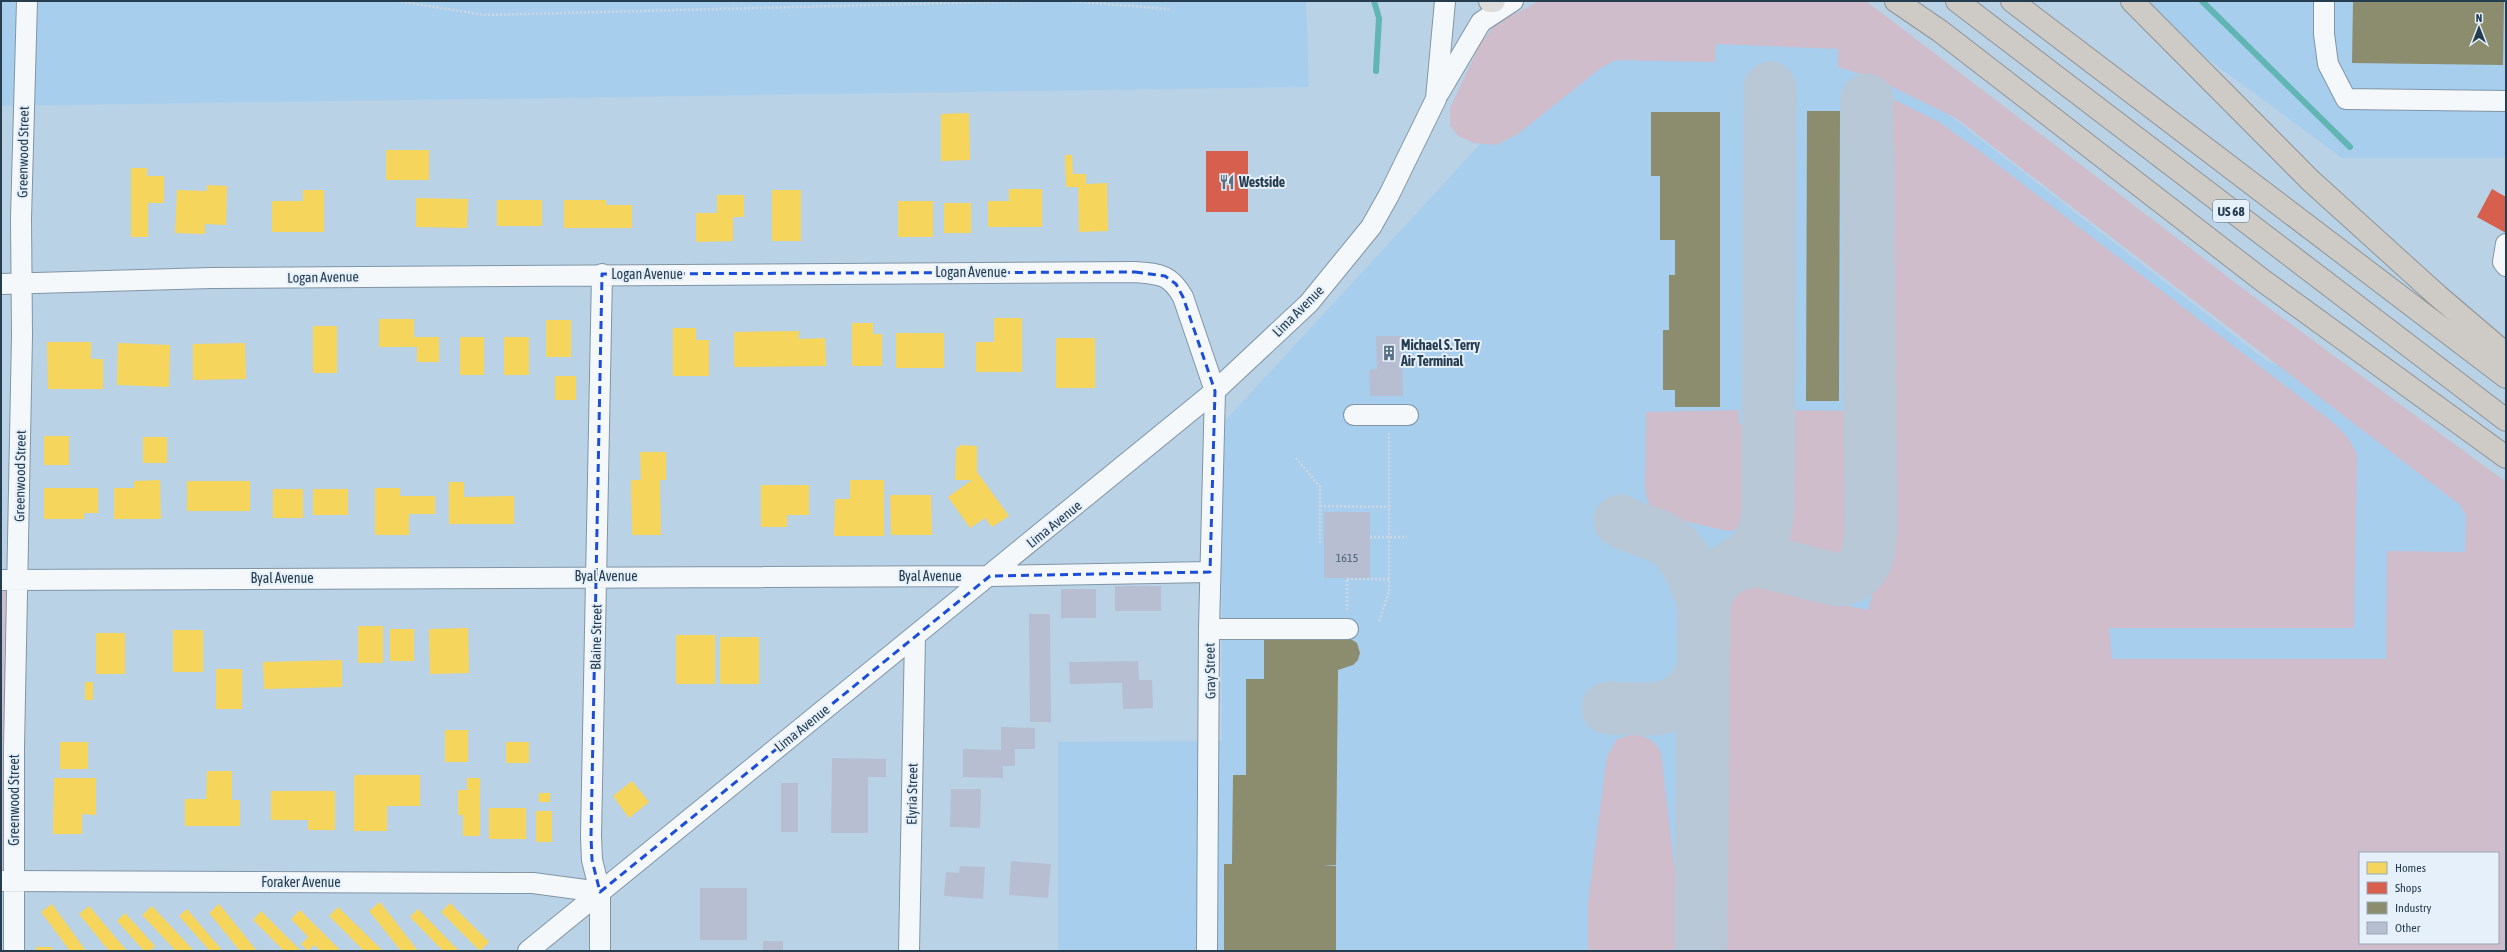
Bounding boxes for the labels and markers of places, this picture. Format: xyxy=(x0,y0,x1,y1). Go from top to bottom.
restaurant icon: Westside xyxy=(1218,173,1236,191)
place label: Westside xyxy=(1238,174,1285,190)
place label: Michael S. Terry Air Terminal xyxy=(1400,337,1480,369)
building icon: Michael S. Terry Air Terminal xyxy=(1380,344,1398,362)

